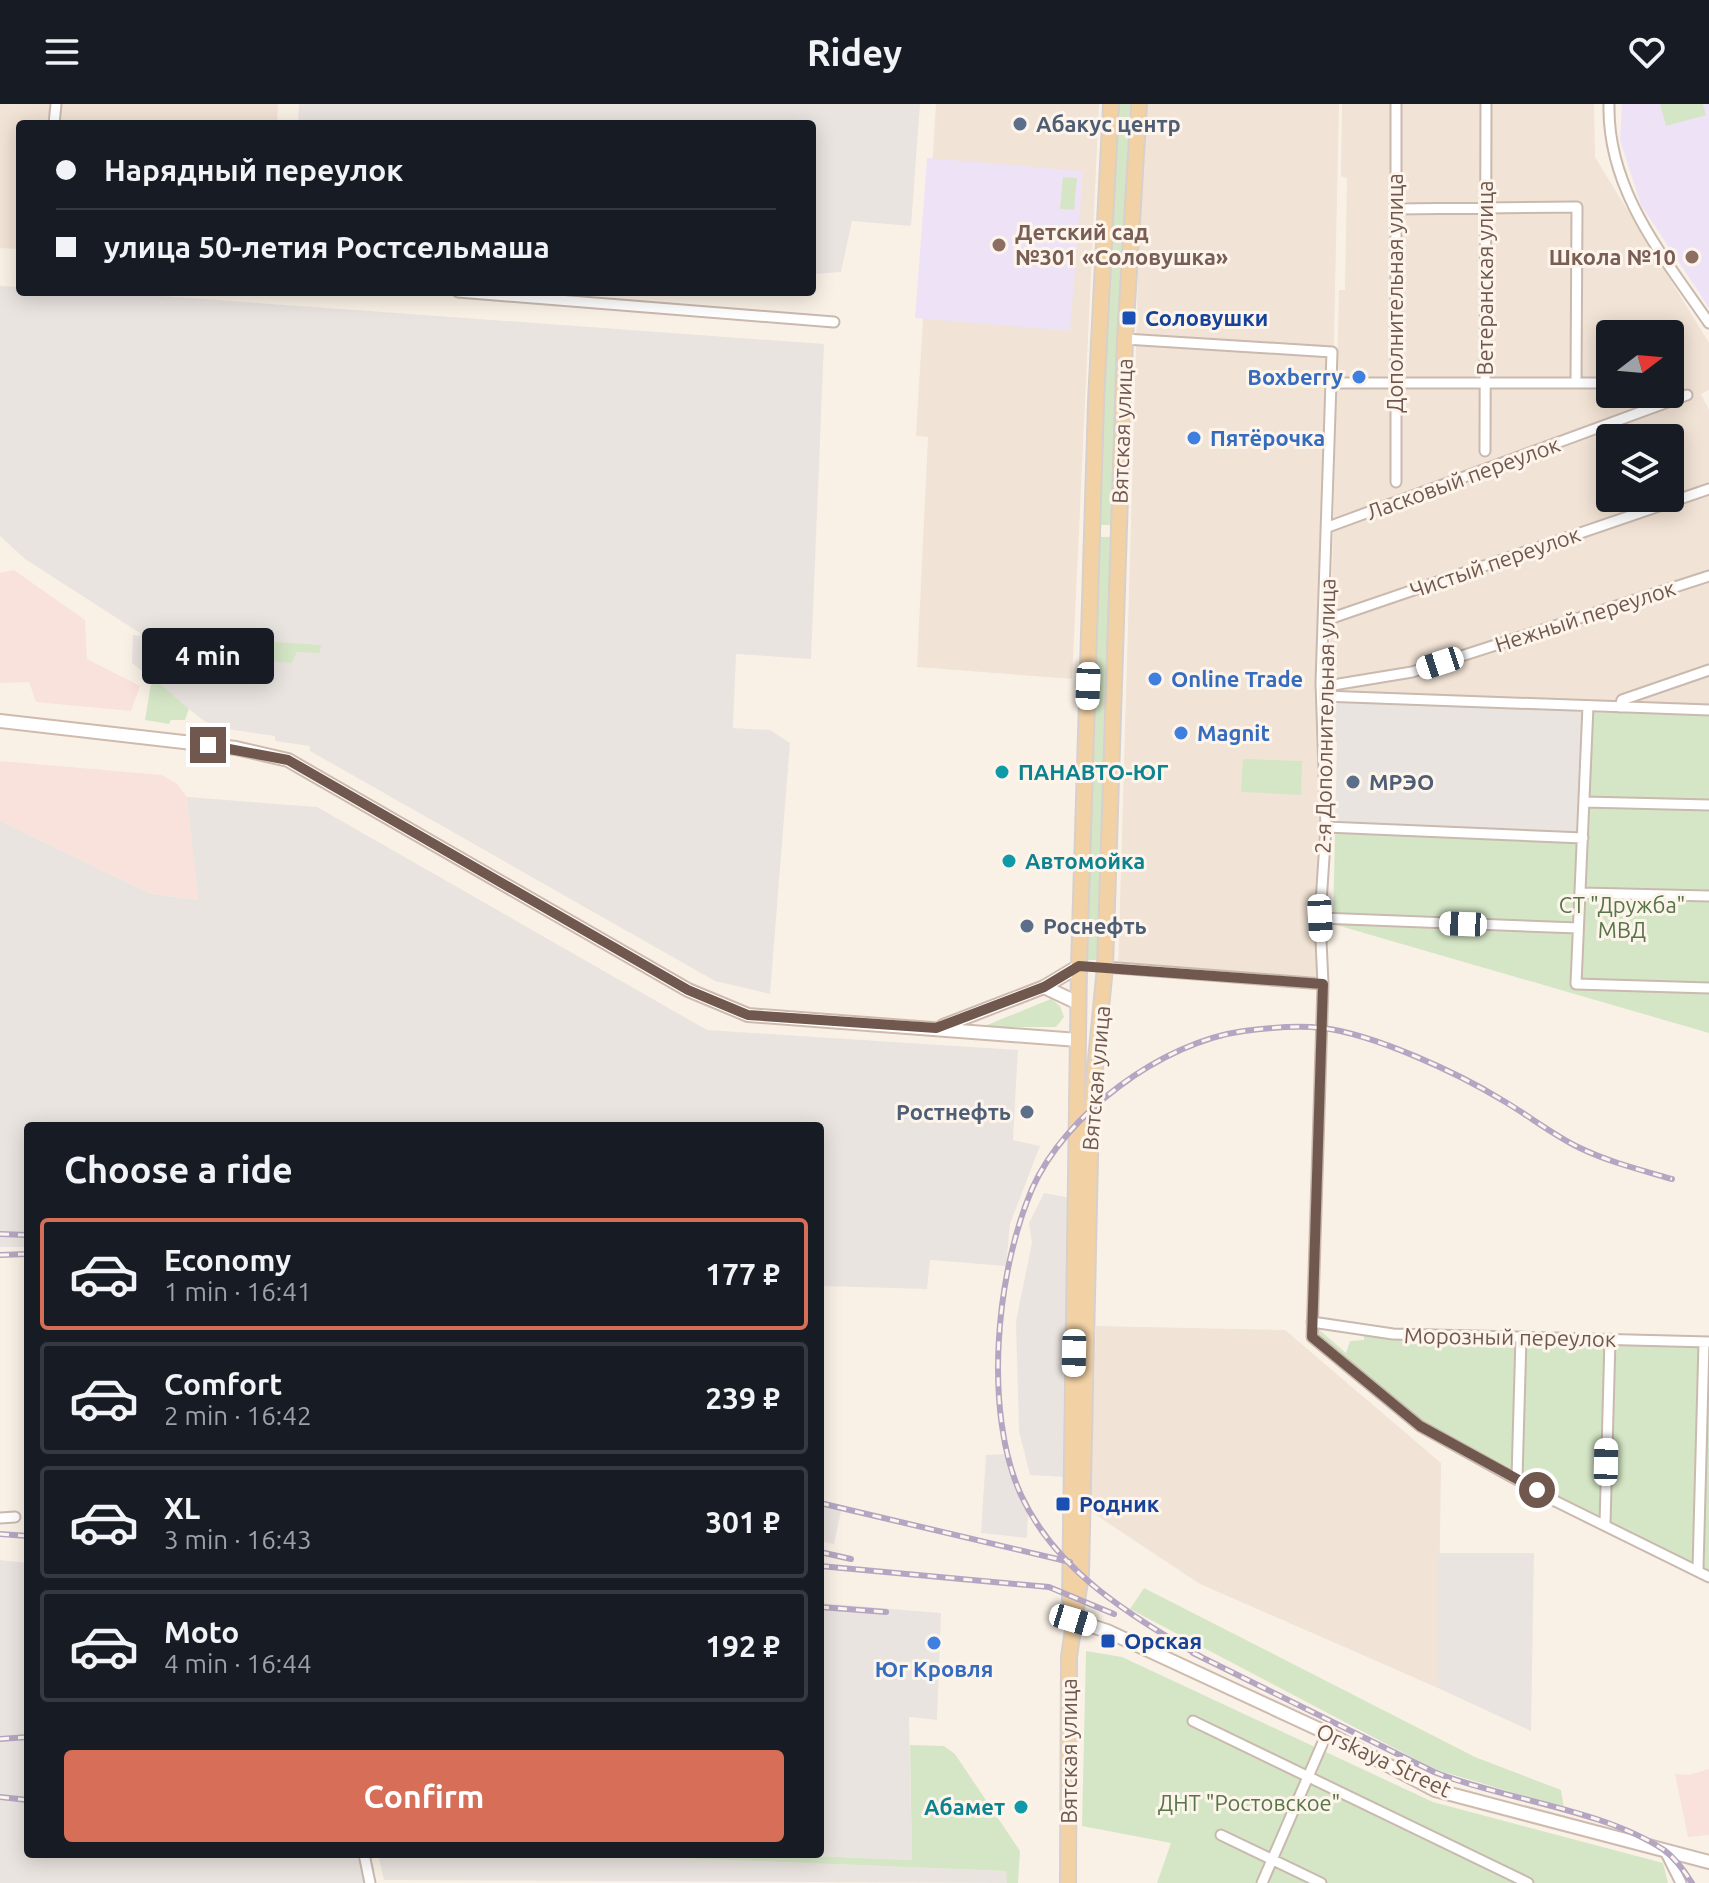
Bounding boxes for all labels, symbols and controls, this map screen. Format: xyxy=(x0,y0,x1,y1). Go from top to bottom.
icon: menu xyxy=(40,30,84,74)
icon: heart xyxy=(1625,30,1669,74)
text: Ridey xyxy=(807,32,902,73)
place label: Абакус центр xyxy=(1036,111,1181,136)
marker: Абакус центр xyxy=(1011,115,1029,133)
text: Нарядный переулок xyxy=(104,153,403,187)
street label: Дополнительная улица xyxy=(1382,173,1407,413)
street label: Ветеранская улица xyxy=(1472,181,1497,376)
place label: Детский сад №301 «Соловушка» xyxy=(1015,219,1228,269)
text: улица 50-летия Ростсельмаша xyxy=(104,230,550,264)
marker: Детский сад №301 «Соловушка» xyxy=(990,236,1008,254)
place label: Школа №10 xyxy=(1549,244,1676,269)
marker: Школа №10 xyxy=(1683,248,1701,266)
place label: Соловушки xyxy=(1145,305,1268,330)
marker: Соловушки xyxy=(1120,309,1138,327)
north arrow xyxy=(1596,320,1684,408)
map controls xyxy=(1596,320,1684,512)
street label: Вятская улица xyxy=(1106,358,1137,504)
place label: Boxberry xyxy=(1247,364,1343,389)
marker: Boxberry xyxy=(1350,368,1368,386)
button: layers xyxy=(1596,424,1684,512)
place label: Пятёрочка xyxy=(1210,425,1325,450)
marker: Пятёрочка xyxy=(1185,429,1203,447)
street label: Ласковый переулок xyxy=(1363,431,1563,524)
street label: Чистый переулок xyxy=(1406,521,1583,602)
street label: Нежный переулок xyxy=(1492,575,1678,656)
street label: 2-я Дополнительная улица xyxy=(1310,578,1339,854)
callout: 4 min xyxy=(142,629,274,685)
text: 4 min xyxy=(175,641,241,670)
car xyxy=(1413,644,1467,682)
car xyxy=(1075,662,1101,710)
place label: Online Trade xyxy=(1171,666,1303,691)
marker: Online Trade xyxy=(1146,670,1164,688)
place label: Magnit xyxy=(1197,720,1270,745)
marker: Magnit xyxy=(1172,724,1190,742)
route end xyxy=(190,727,226,763)
place label: ПАНАВТО-ЮГ xyxy=(1018,759,1169,784)
marker: ПАНАВТО-ЮГ xyxy=(993,763,1011,781)
place label: МРЭО xyxy=(1369,769,1434,794)
marker: МРЭО xyxy=(1344,773,1362,791)
place label: Автомойка xyxy=(1025,848,1145,873)
marker: Автомойка xyxy=(1000,852,1018,870)
park label: СТ "Дружба" МВД xyxy=(1559,892,1685,942)
car xyxy=(1307,893,1333,943)
car xyxy=(1439,911,1487,937)
place label: Роснефть xyxy=(1043,913,1147,938)
marker: Роснефть xyxy=(1018,917,1036,935)
street label: Вятская улица xyxy=(1077,1004,1114,1152)
place label: Ростнефть xyxy=(896,1099,1011,1124)
marker: Ростнефть xyxy=(1018,1103,1036,1121)
text: Choose a ride xyxy=(64,1149,293,1190)
icon: car xyxy=(68,1238,140,1310)
text: Economy xyxy=(164,1243,291,1277)
text: 177 ₽ xyxy=(705,1257,780,1291)
text: 1 min · 16:41 xyxy=(164,1277,312,1306)
street label: Морозный переулок xyxy=(1404,1322,1616,1351)
car xyxy=(1062,1329,1086,1377)
icon: car xyxy=(68,1362,140,1434)
text: Comfort xyxy=(164,1367,282,1401)
text: 239 ₽ xyxy=(705,1381,780,1415)
text: 2 min · 16:42 xyxy=(164,1401,312,1430)
car xyxy=(1594,1438,1618,1486)
route start xyxy=(1519,1472,1555,1508)
icon: car xyxy=(68,1486,140,1558)
text: XL xyxy=(164,1491,200,1525)
place label: Родник xyxy=(1079,1491,1160,1516)
marker: Родник xyxy=(1054,1495,1072,1513)
text: 301 ₽ xyxy=(705,1505,780,1539)
text: 3 min · 16:43 xyxy=(164,1525,312,1554)
car xyxy=(1047,1602,1099,1638)
icon: car xyxy=(68,1610,140,1682)
text: Moto xyxy=(164,1615,239,1649)
place label: Орская xyxy=(1124,1628,1202,1653)
text: 192 ₽ xyxy=(705,1629,780,1663)
marker: Орская xyxy=(1099,1632,1117,1650)
marker: Юг Кровля xyxy=(925,1634,943,1652)
text: 4 min · 16:44 xyxy=(164,1649,312,1678)
place label: Юг Кровля xyxy=(875,1656,993,1681)
street label: Вятская улица xyxy=(1056,1678,1081,1824)
street label: Orskaya Street xyxy=(1313,1717,1456,1802)
button: Confirm xyxy=(64,1750,784,1842)
park label: ДНТ "Ростовское" xyxy=(1158,1790,1340,1815)
place label: Абамет xyxy=(924,1794,1005,1819)
marker: Абамет xyxy=(1012,1798,1030,1816)

